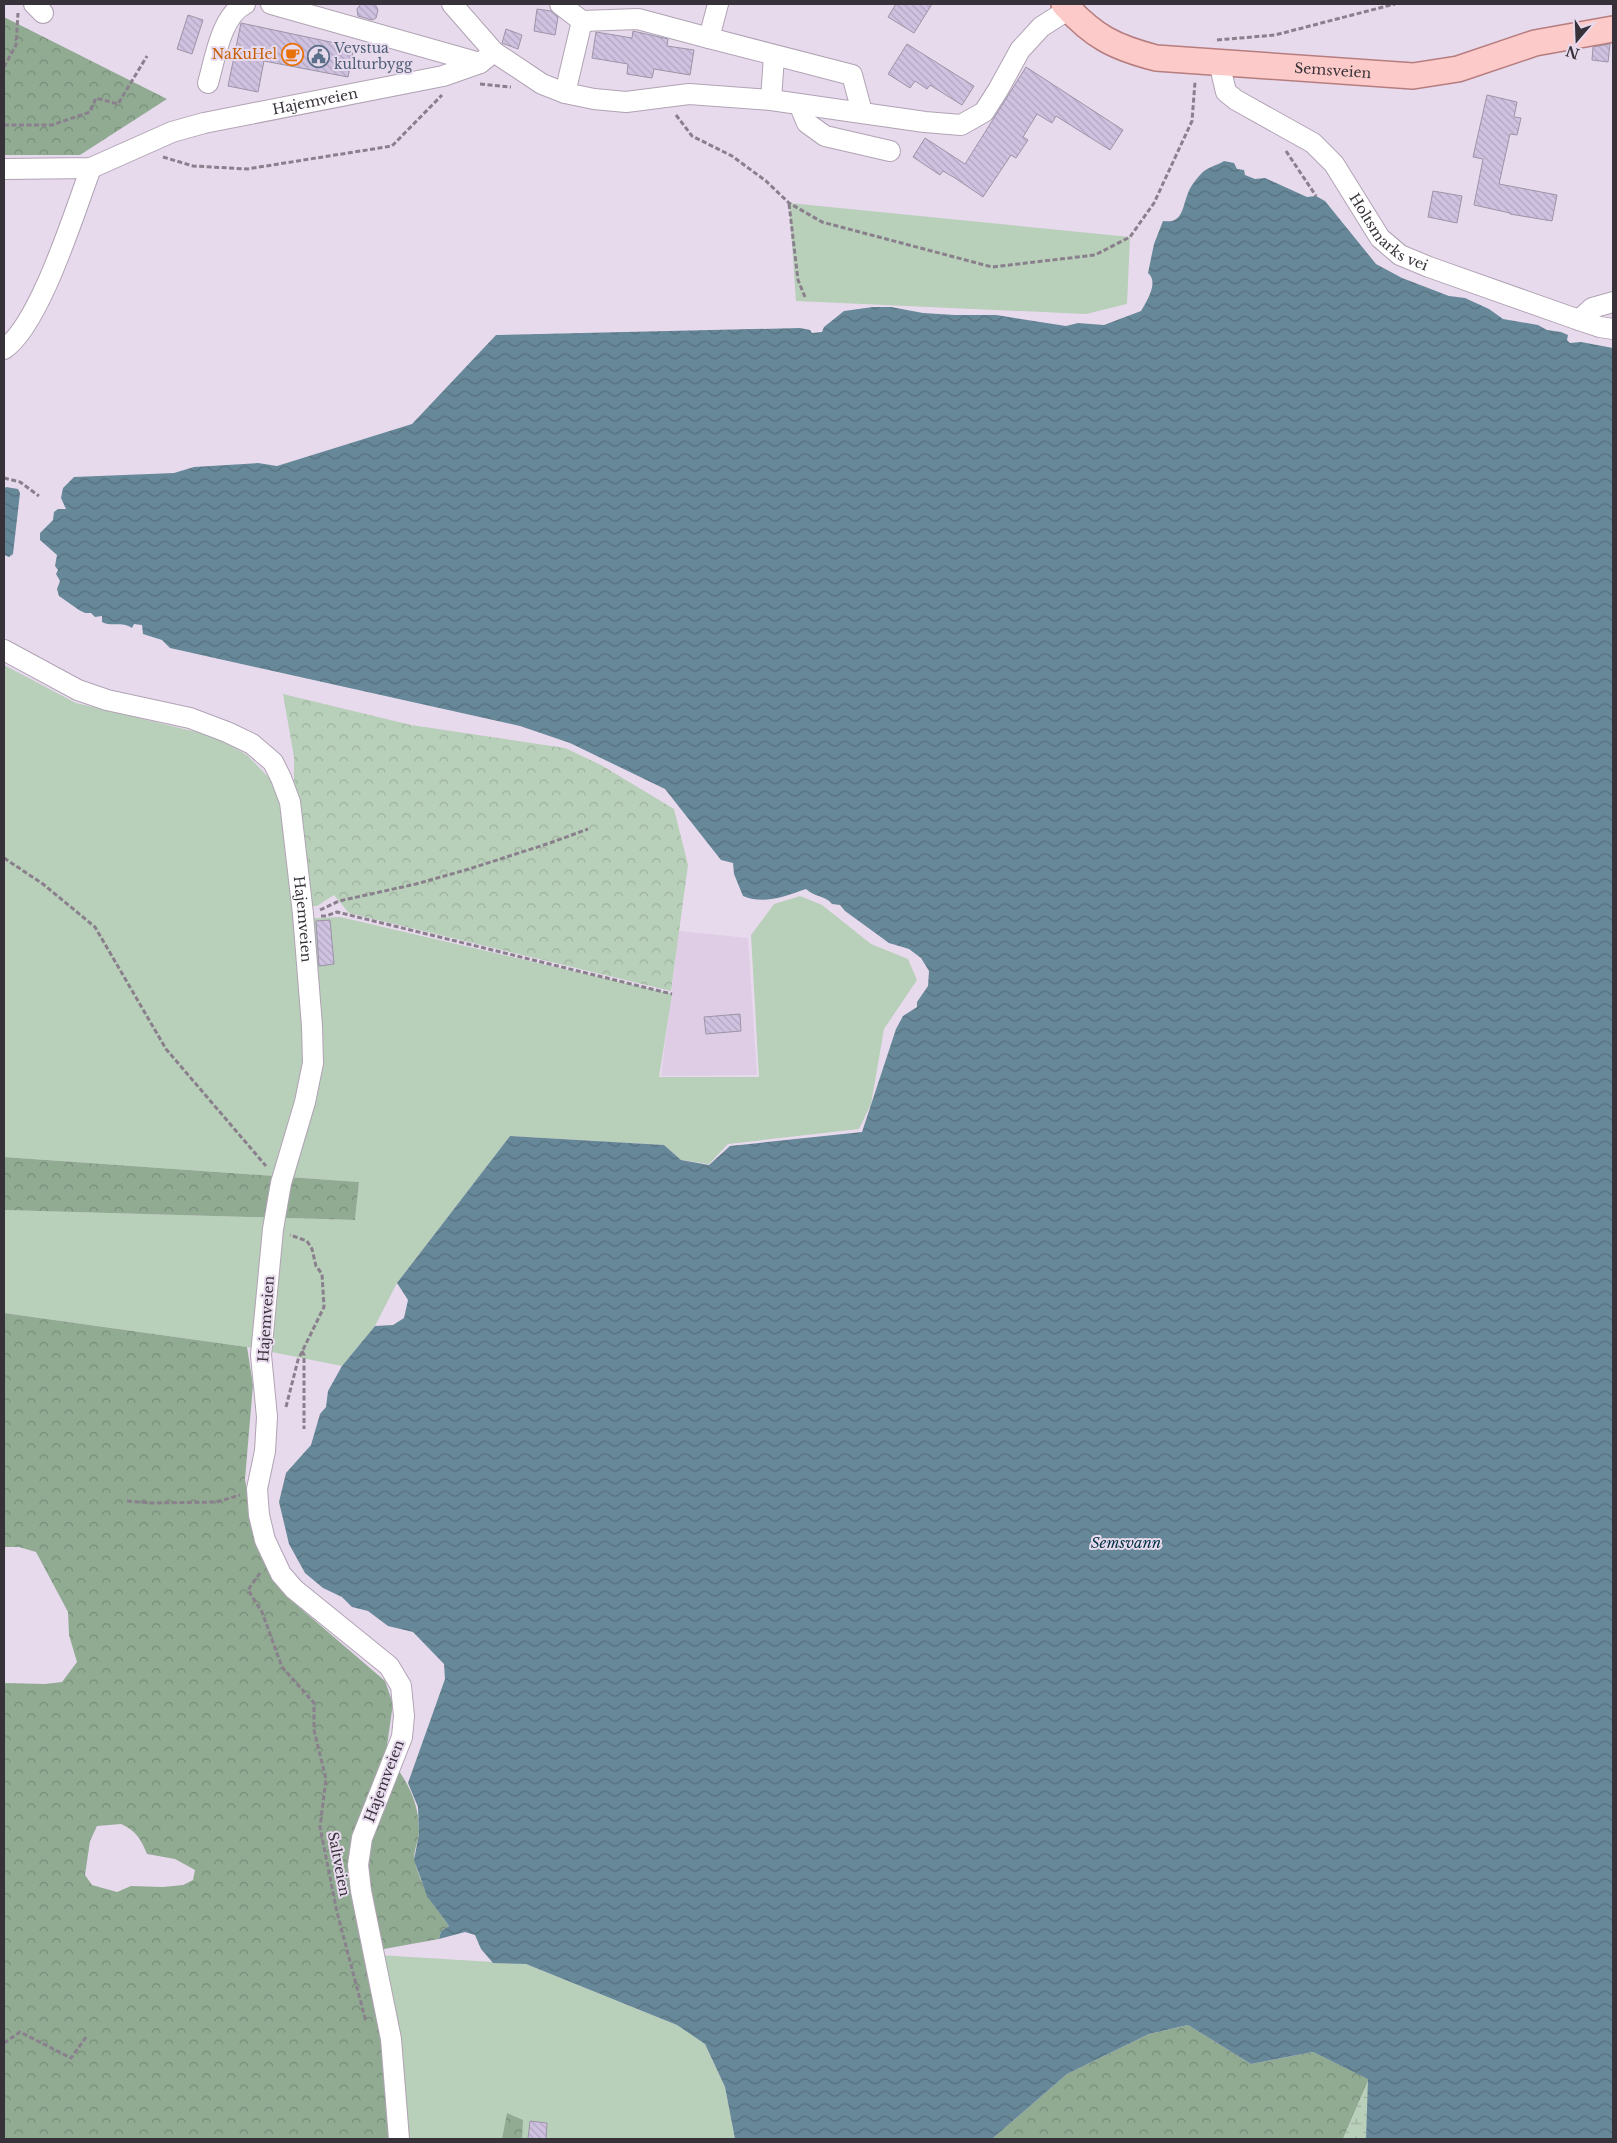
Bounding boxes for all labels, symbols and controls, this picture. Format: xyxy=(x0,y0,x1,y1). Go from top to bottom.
north arrow xyxy=(1552,15,1602,65)
place label: Vevstua kulturbygg xyxy=(333,39,413,73)
cafe icon: NaKuHel xyxy=(281,42,305,66)
text: N xyxy=(1564,42,1582,63)
public building icon: Vevstua kulturbygg xyxy=(306,44,330,68)
place label: NaKuHel xyxy=(212,45,277,63)
street label: Semsveien xyxy=(1294,59,1372,82)
street label: Hajemveien xyxy=(271,84,360,118)
street label: Holtsmarks vei xyxy=(1345,190,1431,275)
street label: Hajemveien xyxy=(290,875,316,963)
street label: Hajemveien xyxy=(254,1275,278,1363)
water label: Semsvann xyxy=(1091,1533,1161,1552)
street label: Hajemveien xyxy=(360,1737,408,1825)
street label: Saltveien xyxy=(324,1830,354,1898)

